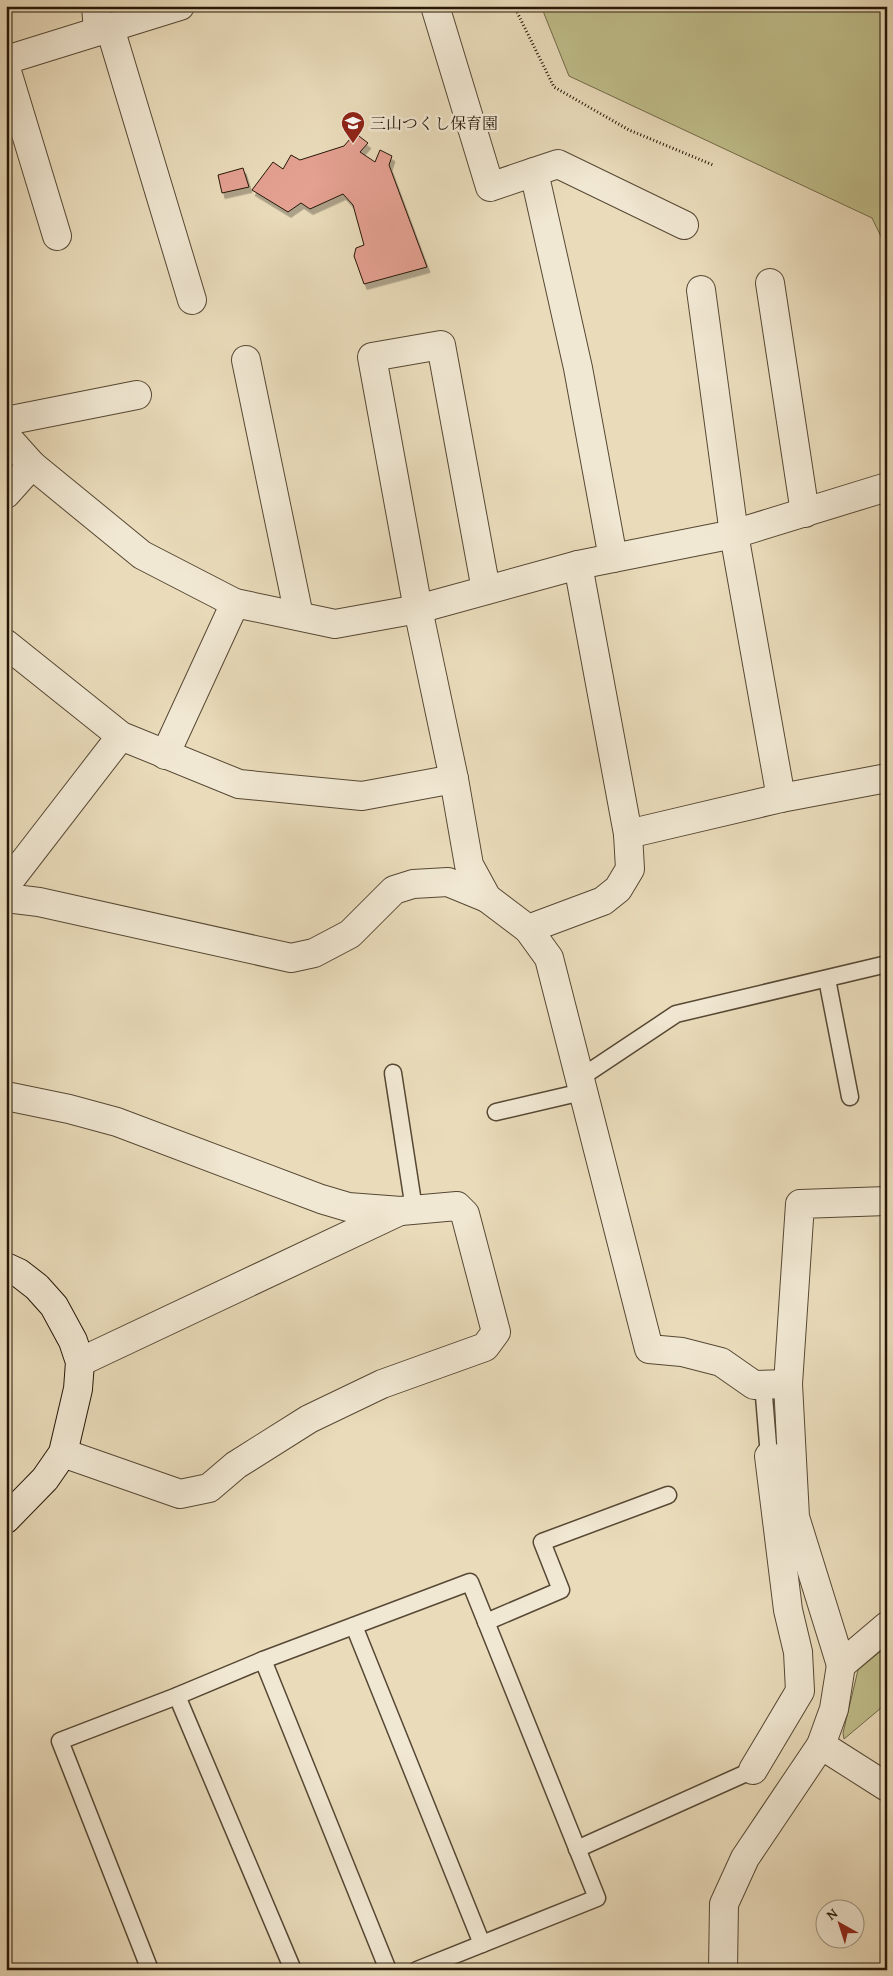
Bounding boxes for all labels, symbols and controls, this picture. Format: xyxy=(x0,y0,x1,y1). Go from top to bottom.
school or university icon: 三山つくし保育園 xyxy=(340,110,366,144)
place label: 三山つくし保育園 xyxy=(370,111,498,135)
north arrow xyxy=(816,1898,866,1948)
text: N xyxy=(822,1903,842,1925)

